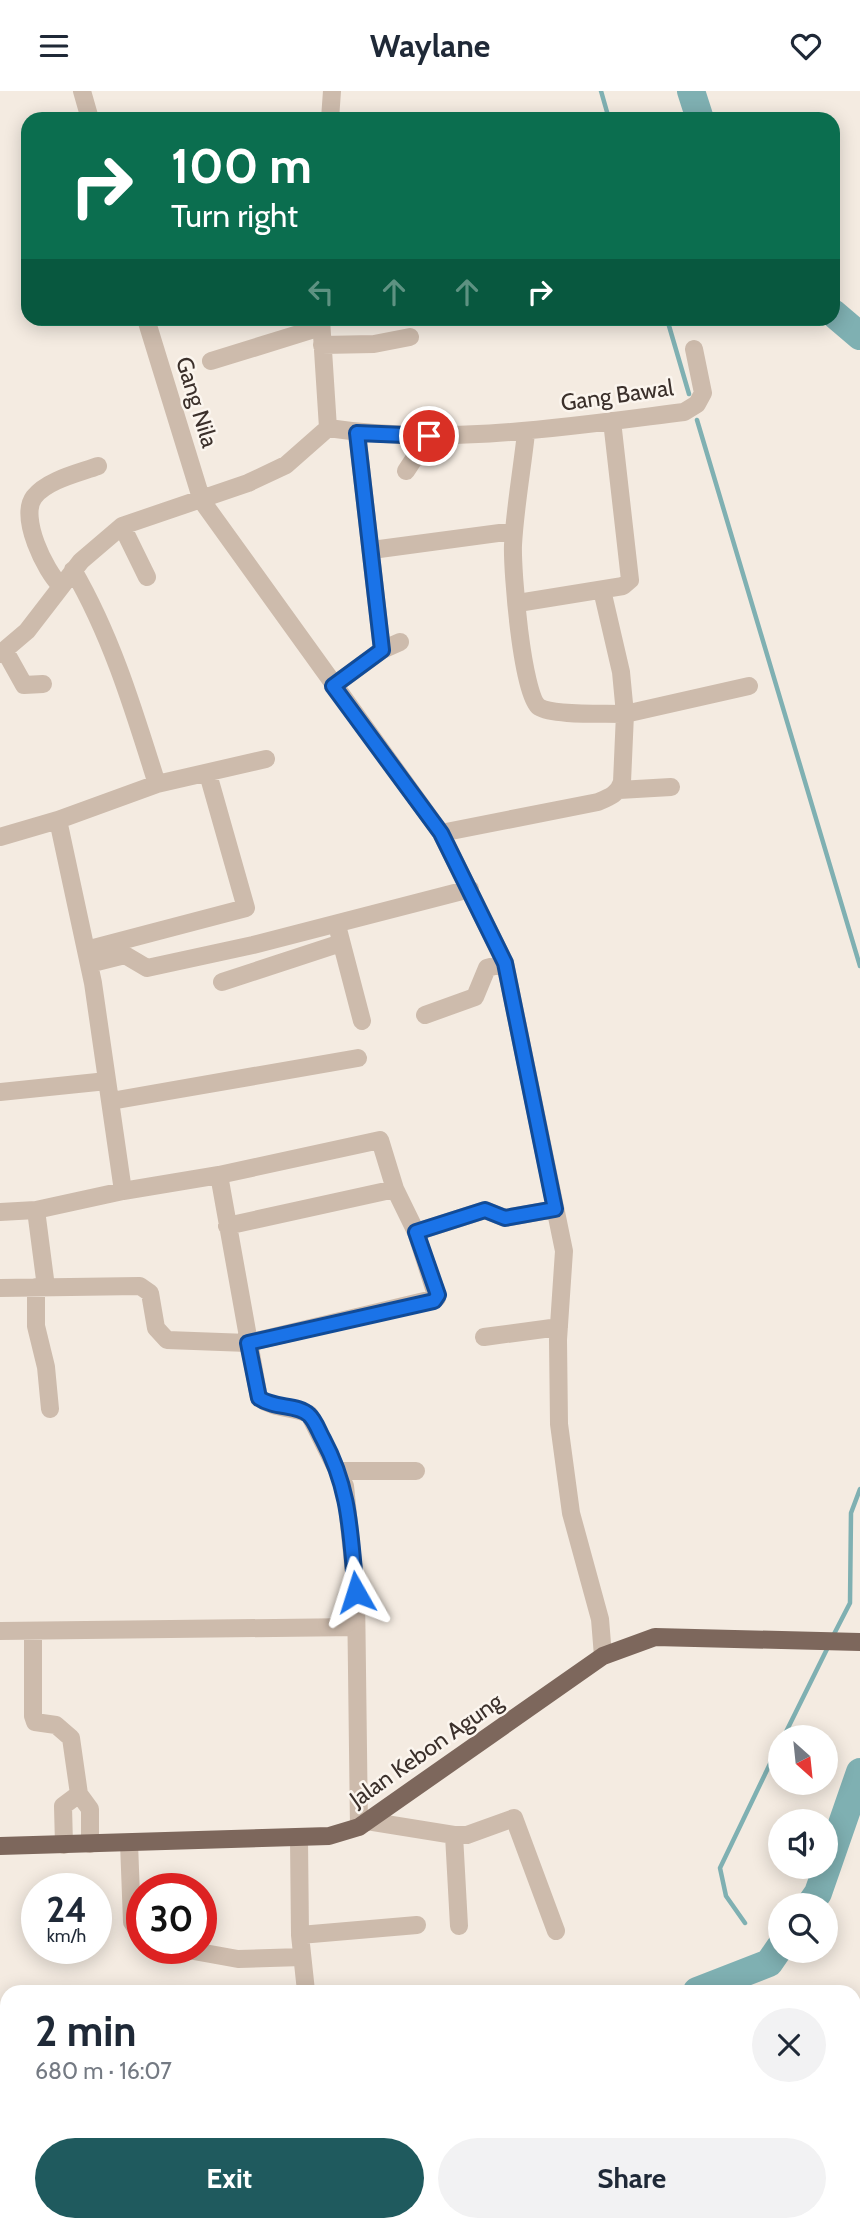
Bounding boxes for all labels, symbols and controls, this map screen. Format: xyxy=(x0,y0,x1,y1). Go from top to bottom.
text: Waylane xyxy=(370,26,490,65)
icon: menu xyxy=(35,27,73,65)
icon: heart xyxy=(787,27,825,65)
text: 100 m xyxy=(171,136,312,195)
icon: right xyxy=(56,140,147,231)
text: Turn right xyxy=(171,196,298,235)
icon: left xyxy=(302,273,340,311)
icon: ahead xyxy=(375,273,413,311)
icon: ahead xyxy=(448,273,486,311)
icon: right xyxy=(521,273,559,311)
street label: Gang Nila xyxy=(170,353,224,451)
street label: Gang Bawal xyxy=(559,373,676,417)
pin xyxy=(399,406,459,466)
icon: arrive xyxy=(410,417,448,455)
position arrow xyxy=(319,1555,393,1629)
street label: Jalan Kebon Agung xyxy=(343,1686,508,1814)
north arrow xyxy=(768,1725,838,1795)
map controls xyxy=(768,1725,838,1963)
button: sound xyxy=(768,1809,838,1879)
speed limit sign: 30 xyxy=(126,1873,217,1964)
text: 24 xyxy=(46,1888,87,1931)
button: search xyxy=(768,1893,838,1963)
text: km/h xyxy=(47,1925,86,1947)
text: 2 min xyxy=(35,2005,136,2057)
button: close xyxy=(752,2008,826,2082)
text: 680 m · 16:07 xyxy=(35,2057,172,2085)
button: Exit xyxy=(35,2138,424,2218)
button: Share xyxy=(438,2138,826,2218)

